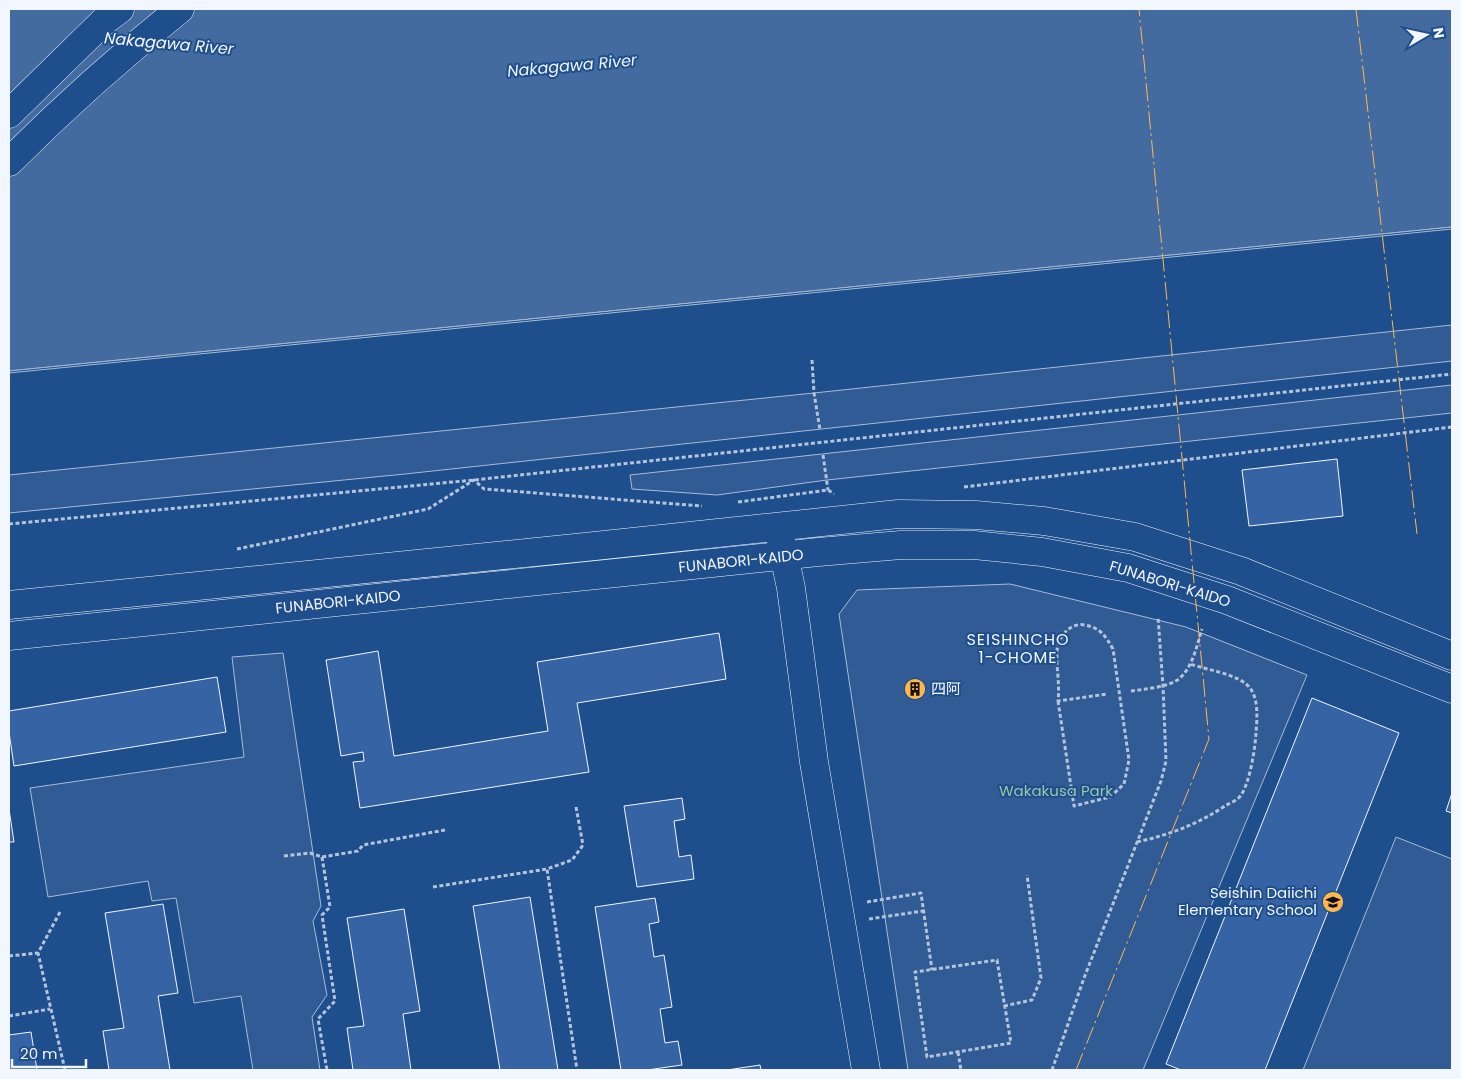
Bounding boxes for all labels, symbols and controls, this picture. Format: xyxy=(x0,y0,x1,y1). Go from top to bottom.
north arrow xyxy=(1401,10,1451,60)
water label: Nakagawa River xyxy=(103,26,236,61)
text: N xyxy=(1428,26,1450,40)
water label: Nakagawa River xyxy=(506,48,639,83)
street label: FUNABORI-KAIDO xyxy=(677,543,805,578)
street label: FUNABORI-KAIDO xyxy=(1107,555,1233,612)
street label: FUNABORI-KAIDO xyxy=(274,584,402,619)
district label: SEISHINCHO 1-CHOME xyxy=(966,628,1070,669)
building icon: 四阿 xyxy=(903,677,927,701)
place label: 四阿 xyxy=(931,678,961,699)
park label: Wakakusa Park xyxy=(999,780,1113,801)
place label: Seishin Daiichi Elementary School xyxy=(1178,882,1317,920)
school or university icon: Seishin Daiichi Elementary School xyxy=(1321,890,1345,914)
scale bar xyxy=(12,1036,86,1068)
text: 20 m xyxy=(20,1043,58,1064)

